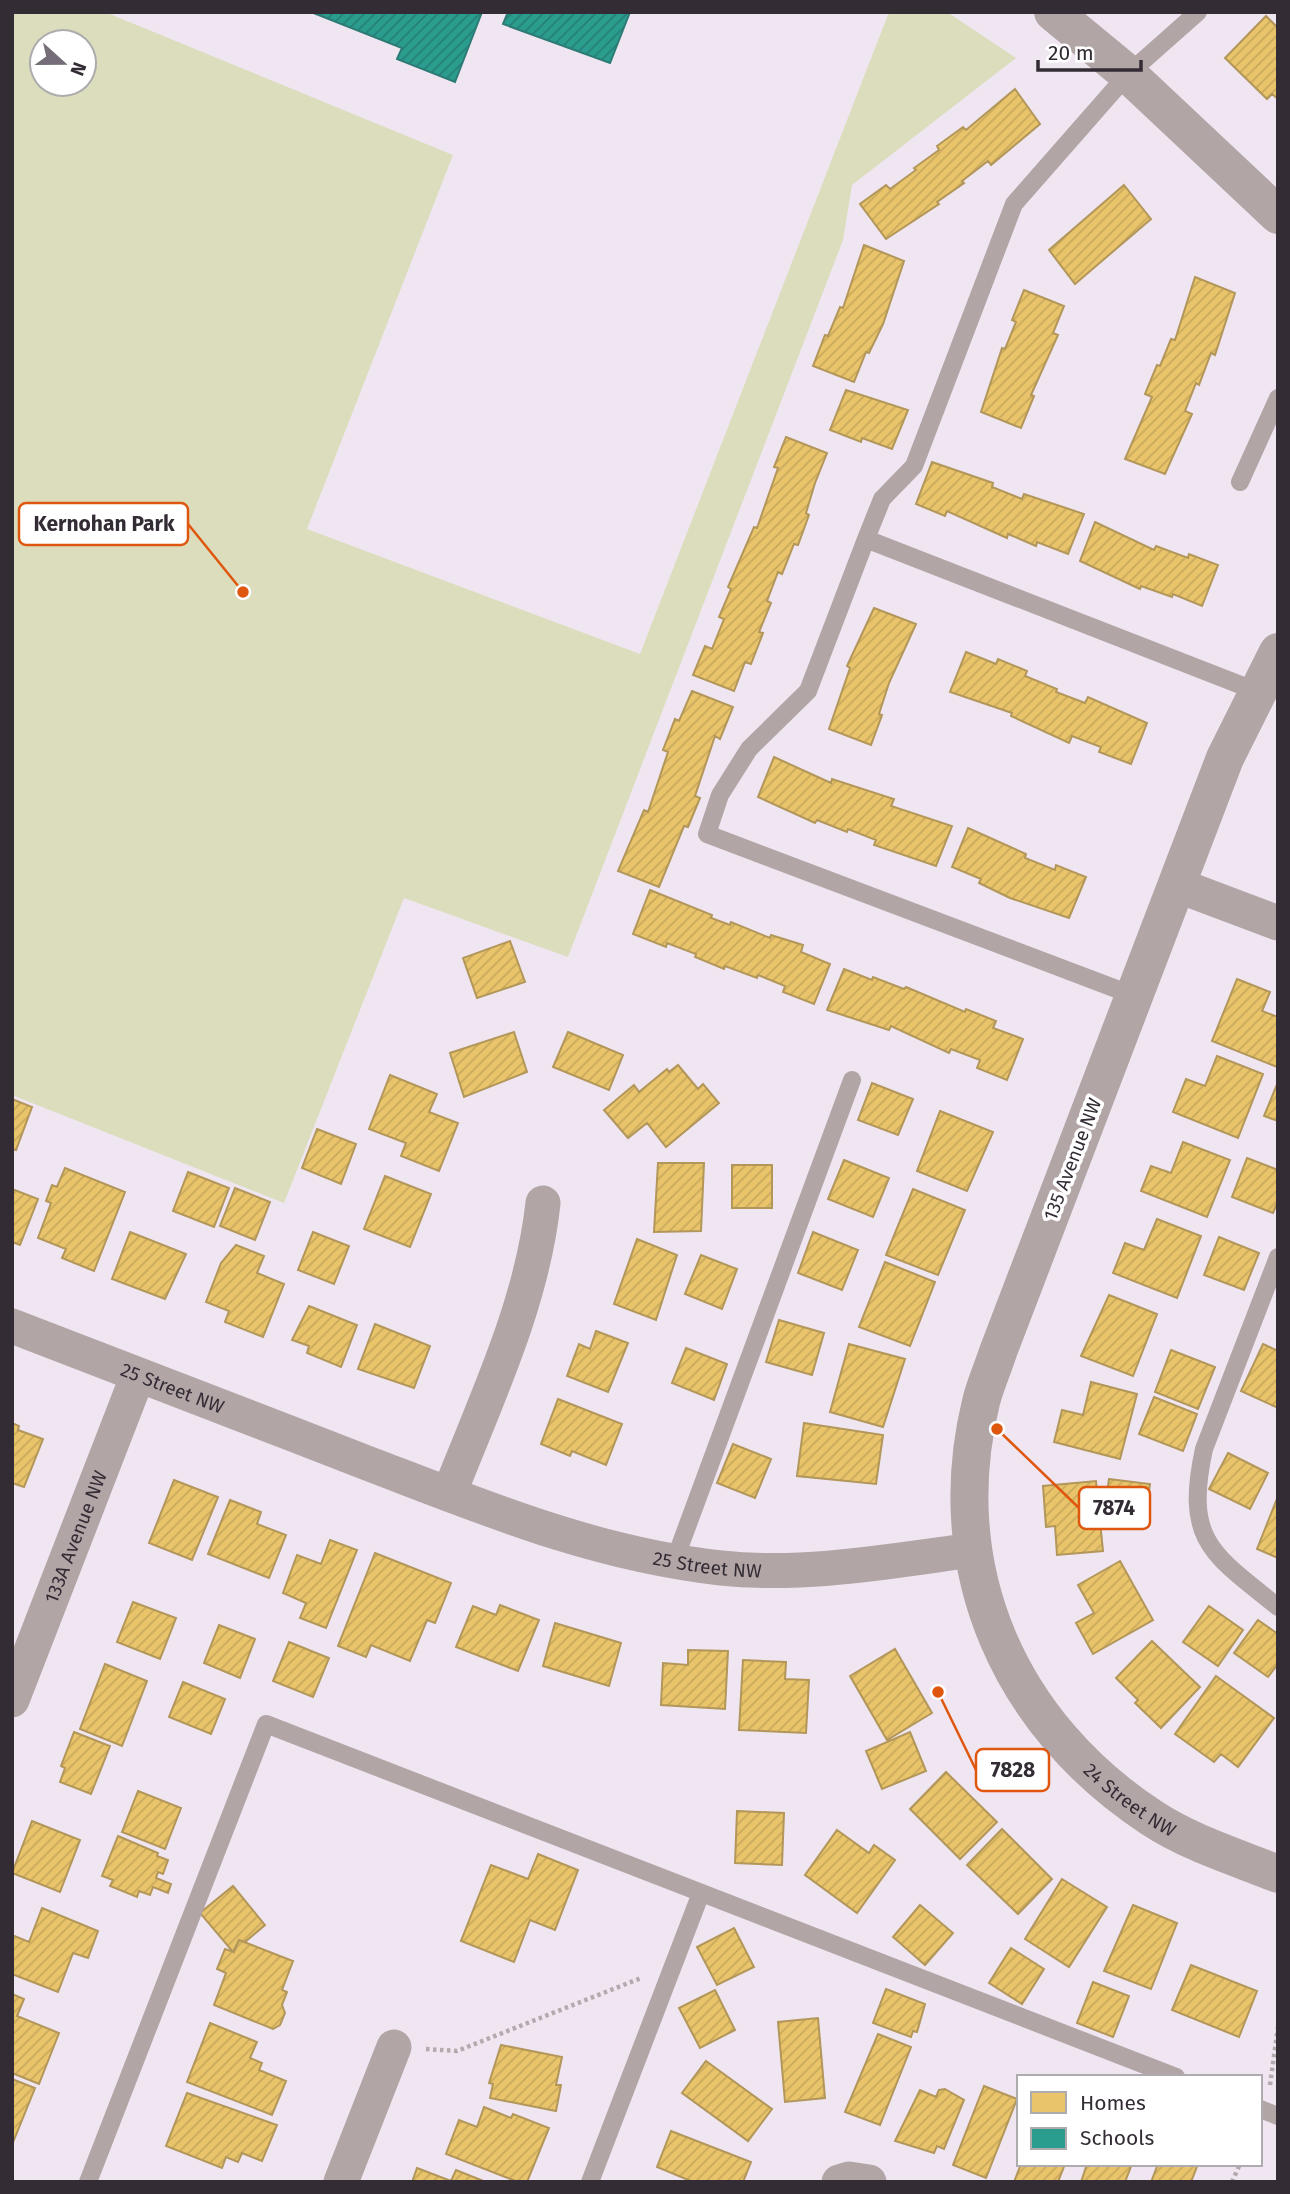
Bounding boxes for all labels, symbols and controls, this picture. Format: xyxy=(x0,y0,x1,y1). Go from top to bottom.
north arrow xyxy=(28,28,98,98)
scale bar xyxy=(1038,28,1141,72)
text: 20 m xyxy=(1048,40,1094,66)
text: N xyxy=(65,59,91,79)
callout: Kernohan Park xyxy=(19,503,188,545)
text: Kernohan Park xyxy=(33,511,175,537)
street label: 135 Avenue NW xyxy=(1039,1095,1106,1224)
street label: 25 Street NW xyxy=(117,1358,228,1419)
street label: 133A Avenue NW xyxy=(40,1467,112,1606)
callout: 7874 xyxy=(1079,1487,1150,1529)
text: 7874 xyxy=(1093,1495,1135,1521)
street label: 25 Street NW xyxy=(651,1547,762,1583)
callout: 7828 xyxy=(976,1749,1049,1791)
text: 7828 xyxy=(991,1757,1035,1783)
street label: 24 Street NW xyxy=(1079,1758,1180,1842)
legend xyxy=(1017,2075,1262,2166)
text: Homes xyxy=(1080,2090,1146,2116)
text: Schools xyxy=(1080,2125,1154,2151)

